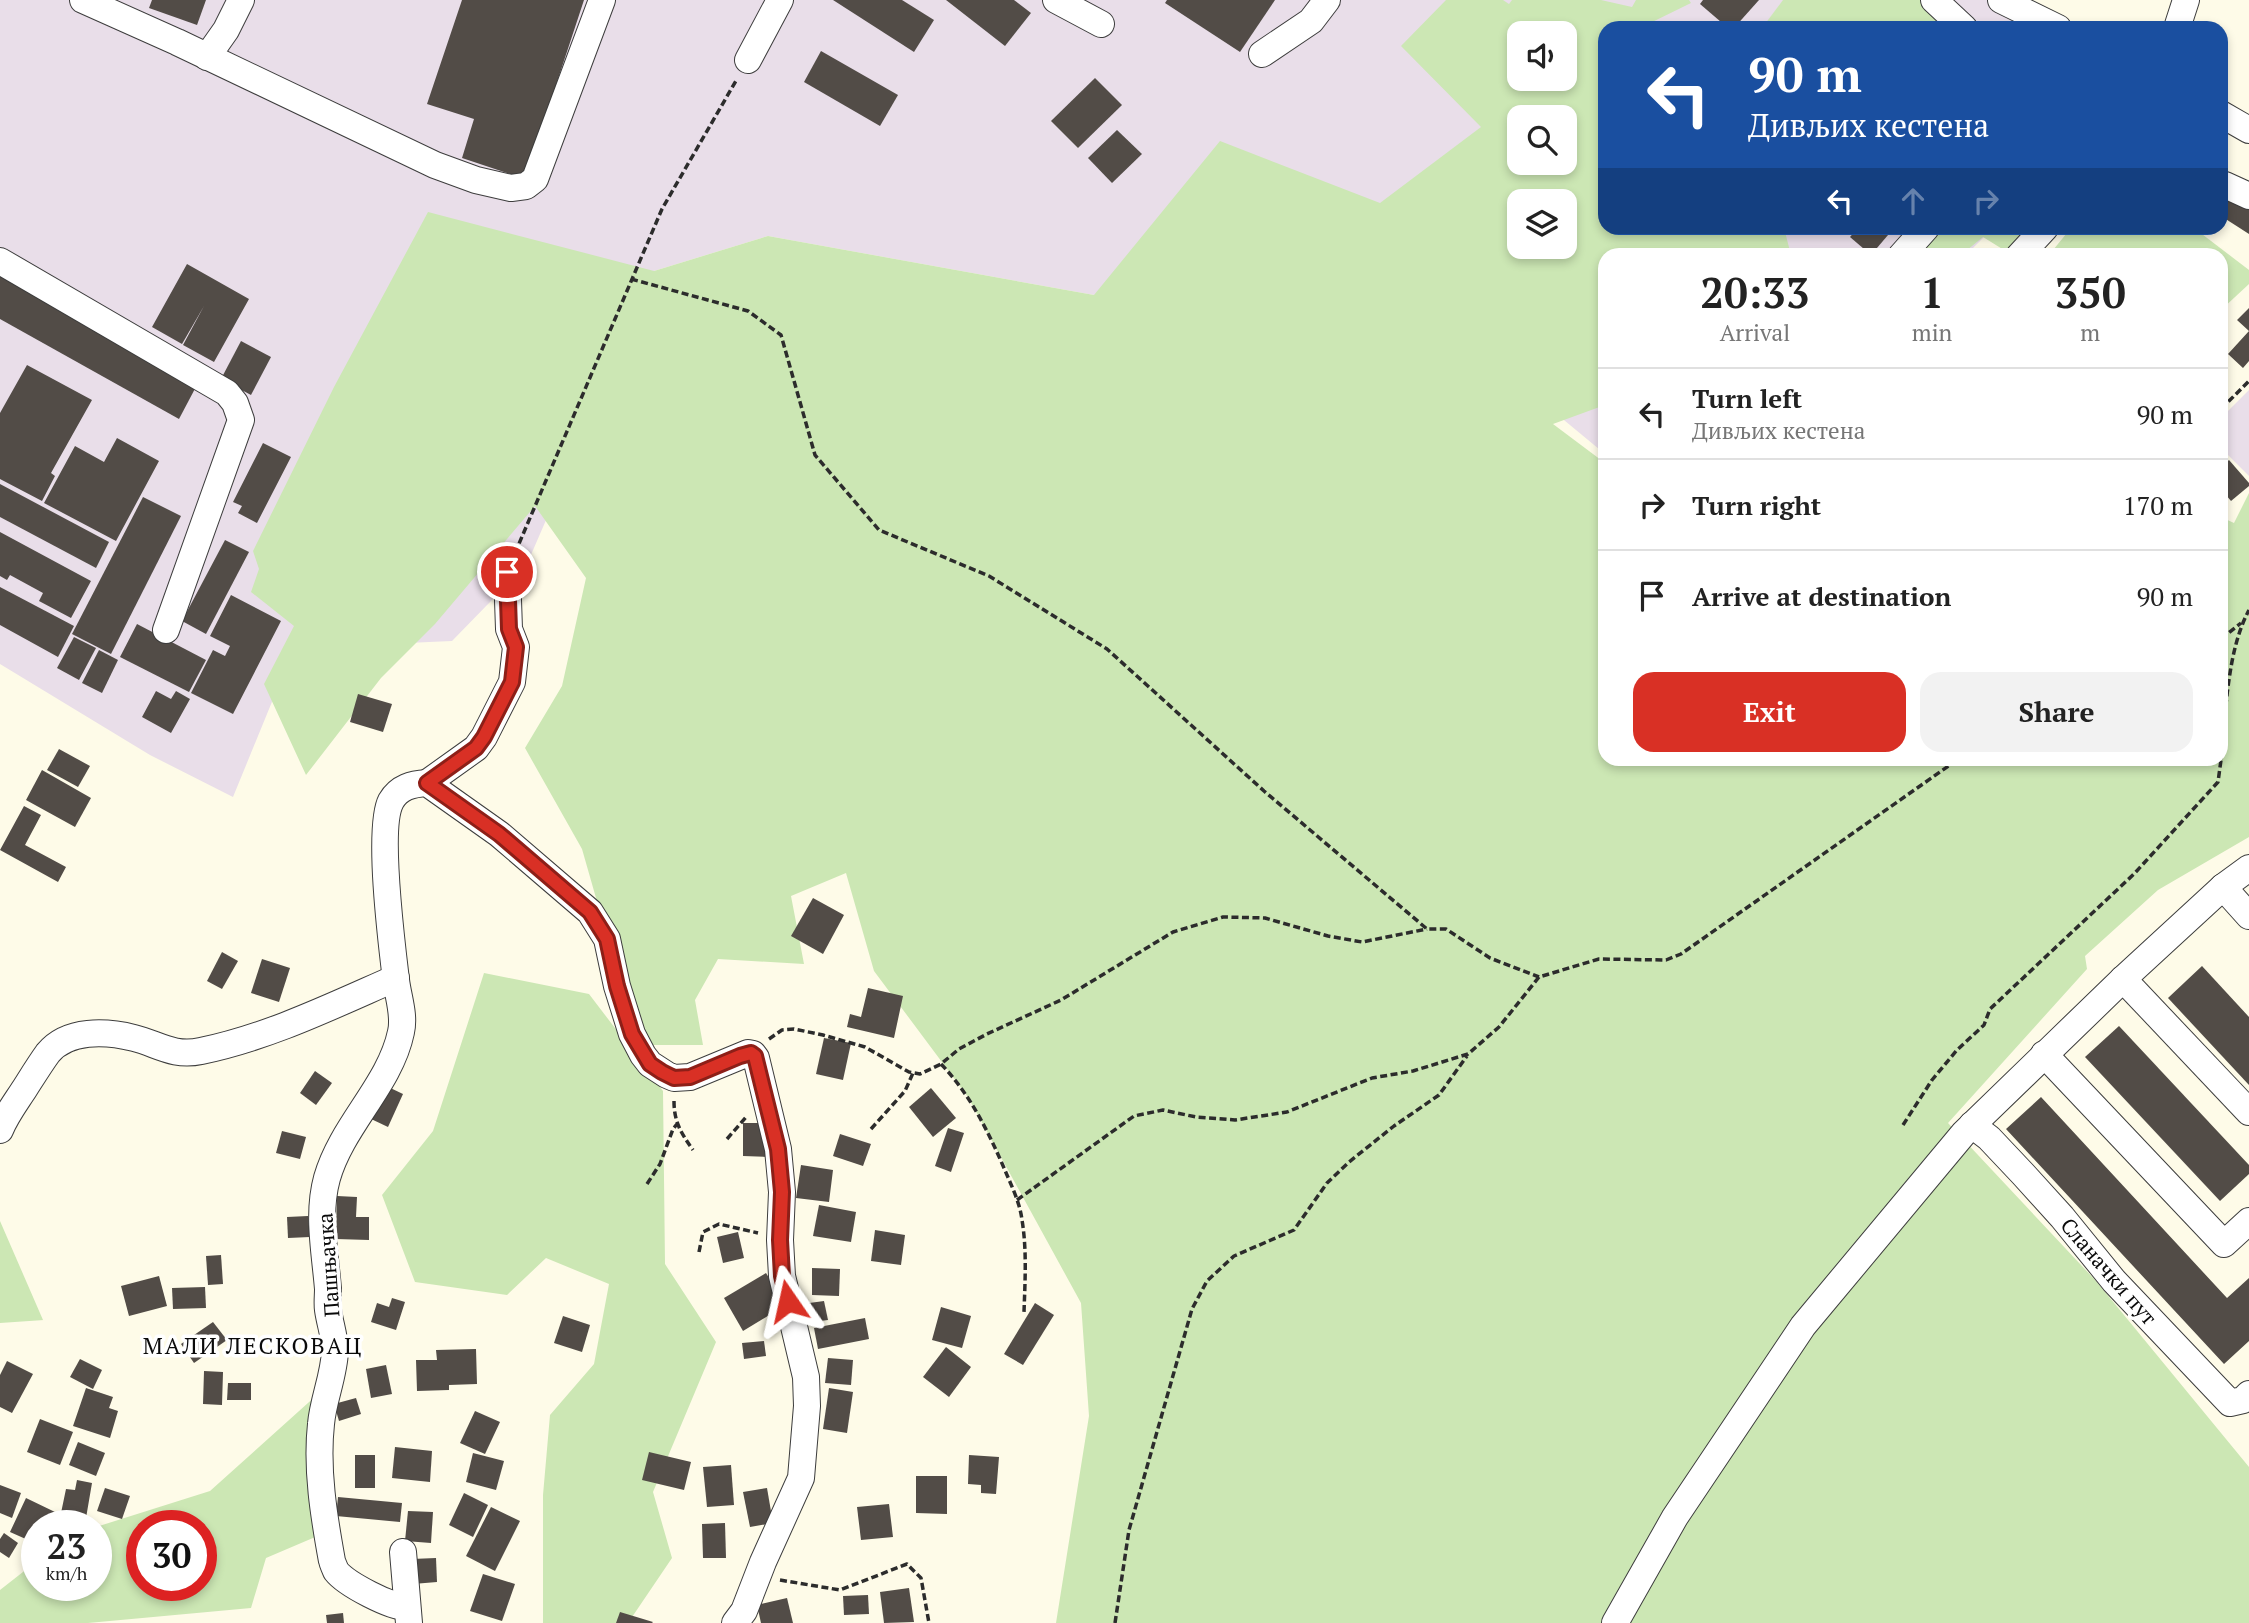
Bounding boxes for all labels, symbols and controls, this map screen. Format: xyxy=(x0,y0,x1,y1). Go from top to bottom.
map controls xyxy=(1507,21,1577,259)
button: sound xyxy=(1507,21,1577,91)
text: 90 m xyxy=(1748,41,1862,106)
icon: left xyxy=(1633,49,1724,140)
text: Дивљих кестена xyxy=(1748,104,1989,146)
button: search xyxy=(1507,105,1577,175)
icon: left xyxy=(1821,182,1859,220)
icon: ahead xyxy=(1894,182,1932,220)
icon: right xyxy=(1967,182,2005,220)
button: layers xyxy=(1507,189,1577,259)
text: 20:33 xyxy=(1700,264,1810,320)
text: 1 xyxy=(1920,264,1944,320)
text: 350 xyxy=(2055,264,2126,320)
text: Arrival xyxy=(1720,317,1790,348)
text: min xyxy=(1912,317,1952,348)
text: m xyxy=(2080,317,2100,348)
text: Turn left xyxy=(1692,381,1802,415)
icon: left xyxy=(1633,395,1671,433)
text: 90 m xyxy=(2137,397,2193,431)
text: Дивљих кестена xyxy=(1692,415,1865,446)
icon: right xyxy=(1633,486,1671,524)
text: Turn right xyxy=(1692,488,1821,522)
text: 170 m xyxy=(2123,488,2193,522)
pin xyxy=(477,542,537,602)
icon: arrive xyxy=(488,553,526,591)
icon: arrive xyxy=(1633,577,1671,615)
text: Arrive at destination xyxy=(1692,579,1951,613)
text: 90 m xyxy=(2137,579,2193,613)
button: Exit xyxy=(1633,672,1906,752)
button: Share xyxy=(1920,672,2193,752)
street label: Сланачки пут xyxy=(2055,1211,2163,1331)
street label: Пашњачка xyxy=(310,1212,346,1318)
position arrow xyxy=(751,1264,825,1338)
district label: МАЛИ ЛЕСКОВАЦ xyxy=(143,1330,363,1361)
speed limit sign: 30 xyxy=(126,1510,217,1601)
text: 23 xyxy=(47,1523,86,1569)
text: km/h xyxy=(46,1561,87,1585)

